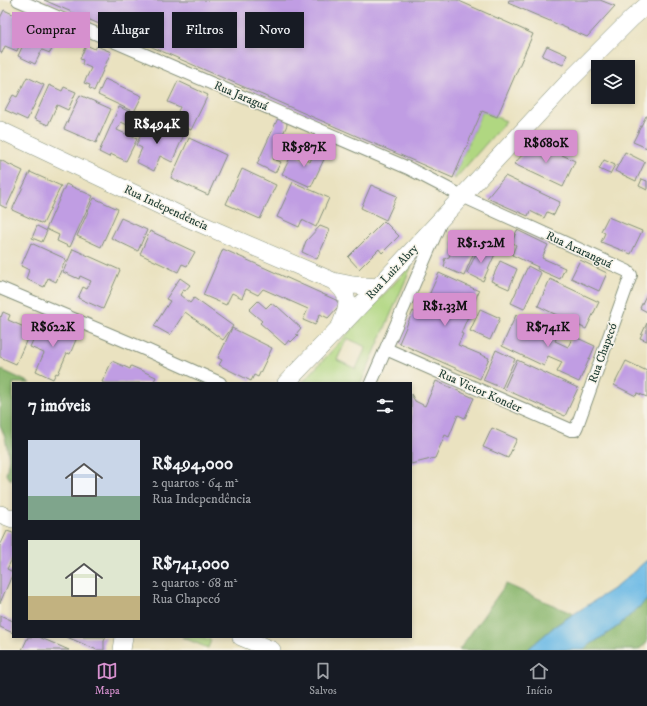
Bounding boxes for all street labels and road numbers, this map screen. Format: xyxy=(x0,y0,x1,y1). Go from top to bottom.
street label: Rua Jaraguá xyxy=(212,78,271,114)
street label: Rua Independência xyxy=(121,182,211,234)
street label: Rua Araranguá xyxy=(544,228,615,272)
street label: Rua Luiz Abry xyxy=(363,241,422,303)
street label: Rua Chapecó xyxy=(585,321,621,385)
street label: Rua Victor Konder xyxy=(436,366,525,416)

